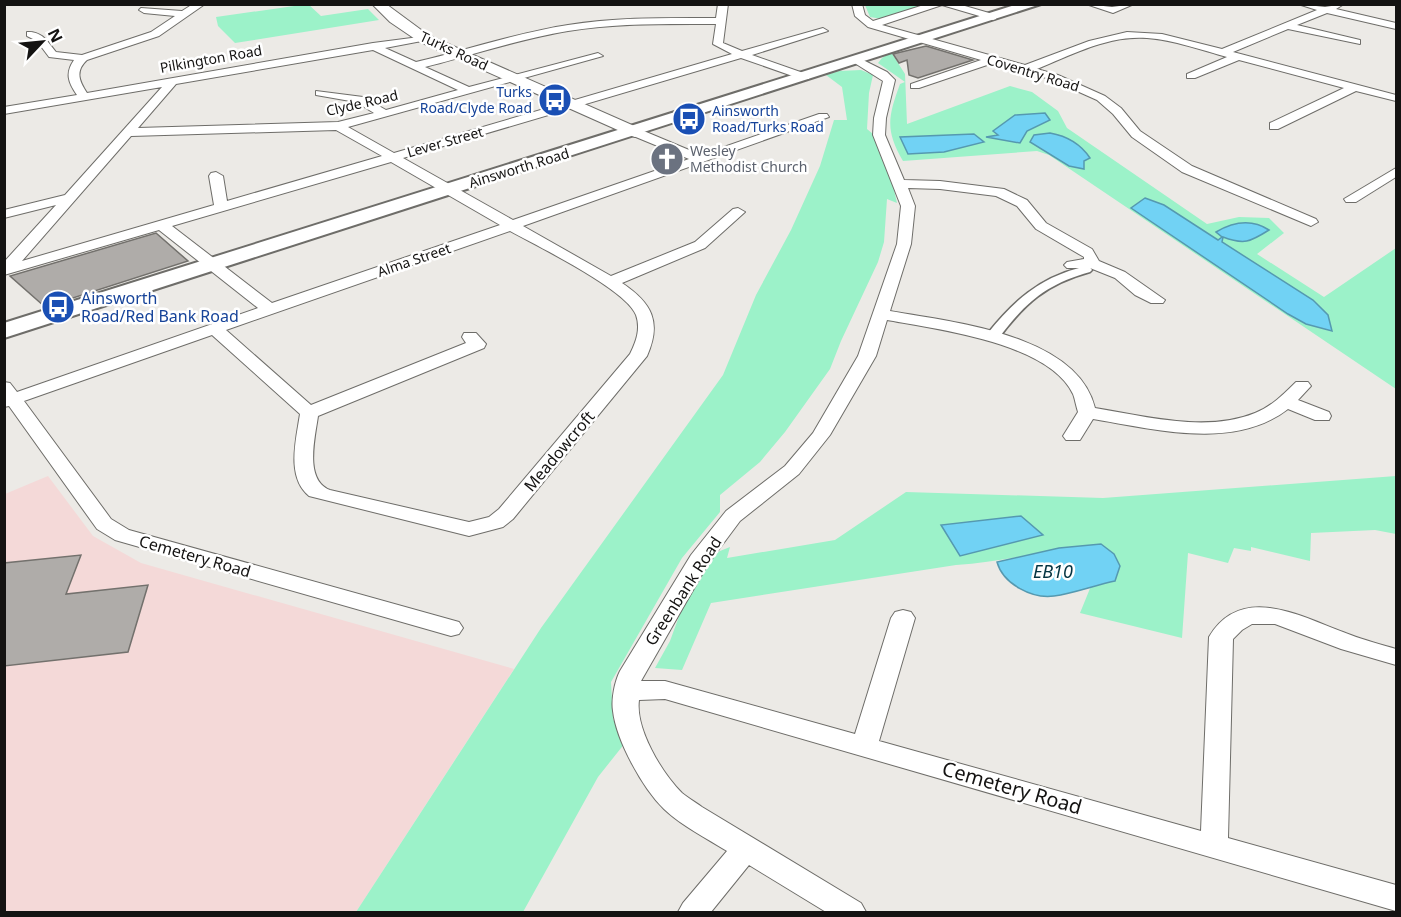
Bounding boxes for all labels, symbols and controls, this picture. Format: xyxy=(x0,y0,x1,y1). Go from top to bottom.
north arrow xyxy=(12,12,72,72)
text: N xyxy=(43,25,68,46)
street label: Turks Road xyxy=(417,27,491,75)
street label: Pilkington Road xyxy=(158,40,264,77)
street label: Coventry Road xyxy=(984,49,1082,96)
place label: Turks Road/Clyde Road xyxy=(420,82,532,117)
bus stop icon: Turks Road/Clyde Road xyxy=(537,82,573,118)
street label: Clyde Road xyxy=(324,85,400,120)
bus stop icon: Ainsworth Road/Turks Road xyxy=(671,101,707,137)
place label: Ainsworth Road/Turks Road xyxy=(712,101,824,136)
street label: Lever Street xyxy=(405,122,485,161)
church icon: Wesley Methodist Church xyxy=(649,141,685,177)
place label: Wesley Methodist Church xyxy=(690,141,807,176)
street label: Ainsworth Road xyxy=(466,143,571,192)
street label: Alma Street xyxy=(375,238,453,281)
place label: Ainsworth Road/Red Bank Road xyxy=(81,287,239,327)
bus stop icon: Ainsworth Road/Red Bank Road xyxy=(40,289,76,325)
street label: Meadowcroft xyxy=(519,406,599,496)
street label: Cemetery Road xyxy=(137,530,253,582)
street label: Greenbank Road xyxy=(640,532,726,650)
water label: EB10 xyxy=(1033,559,1073,583)
street label: Cemetery Road xyxy=(939,755,1085,820)

